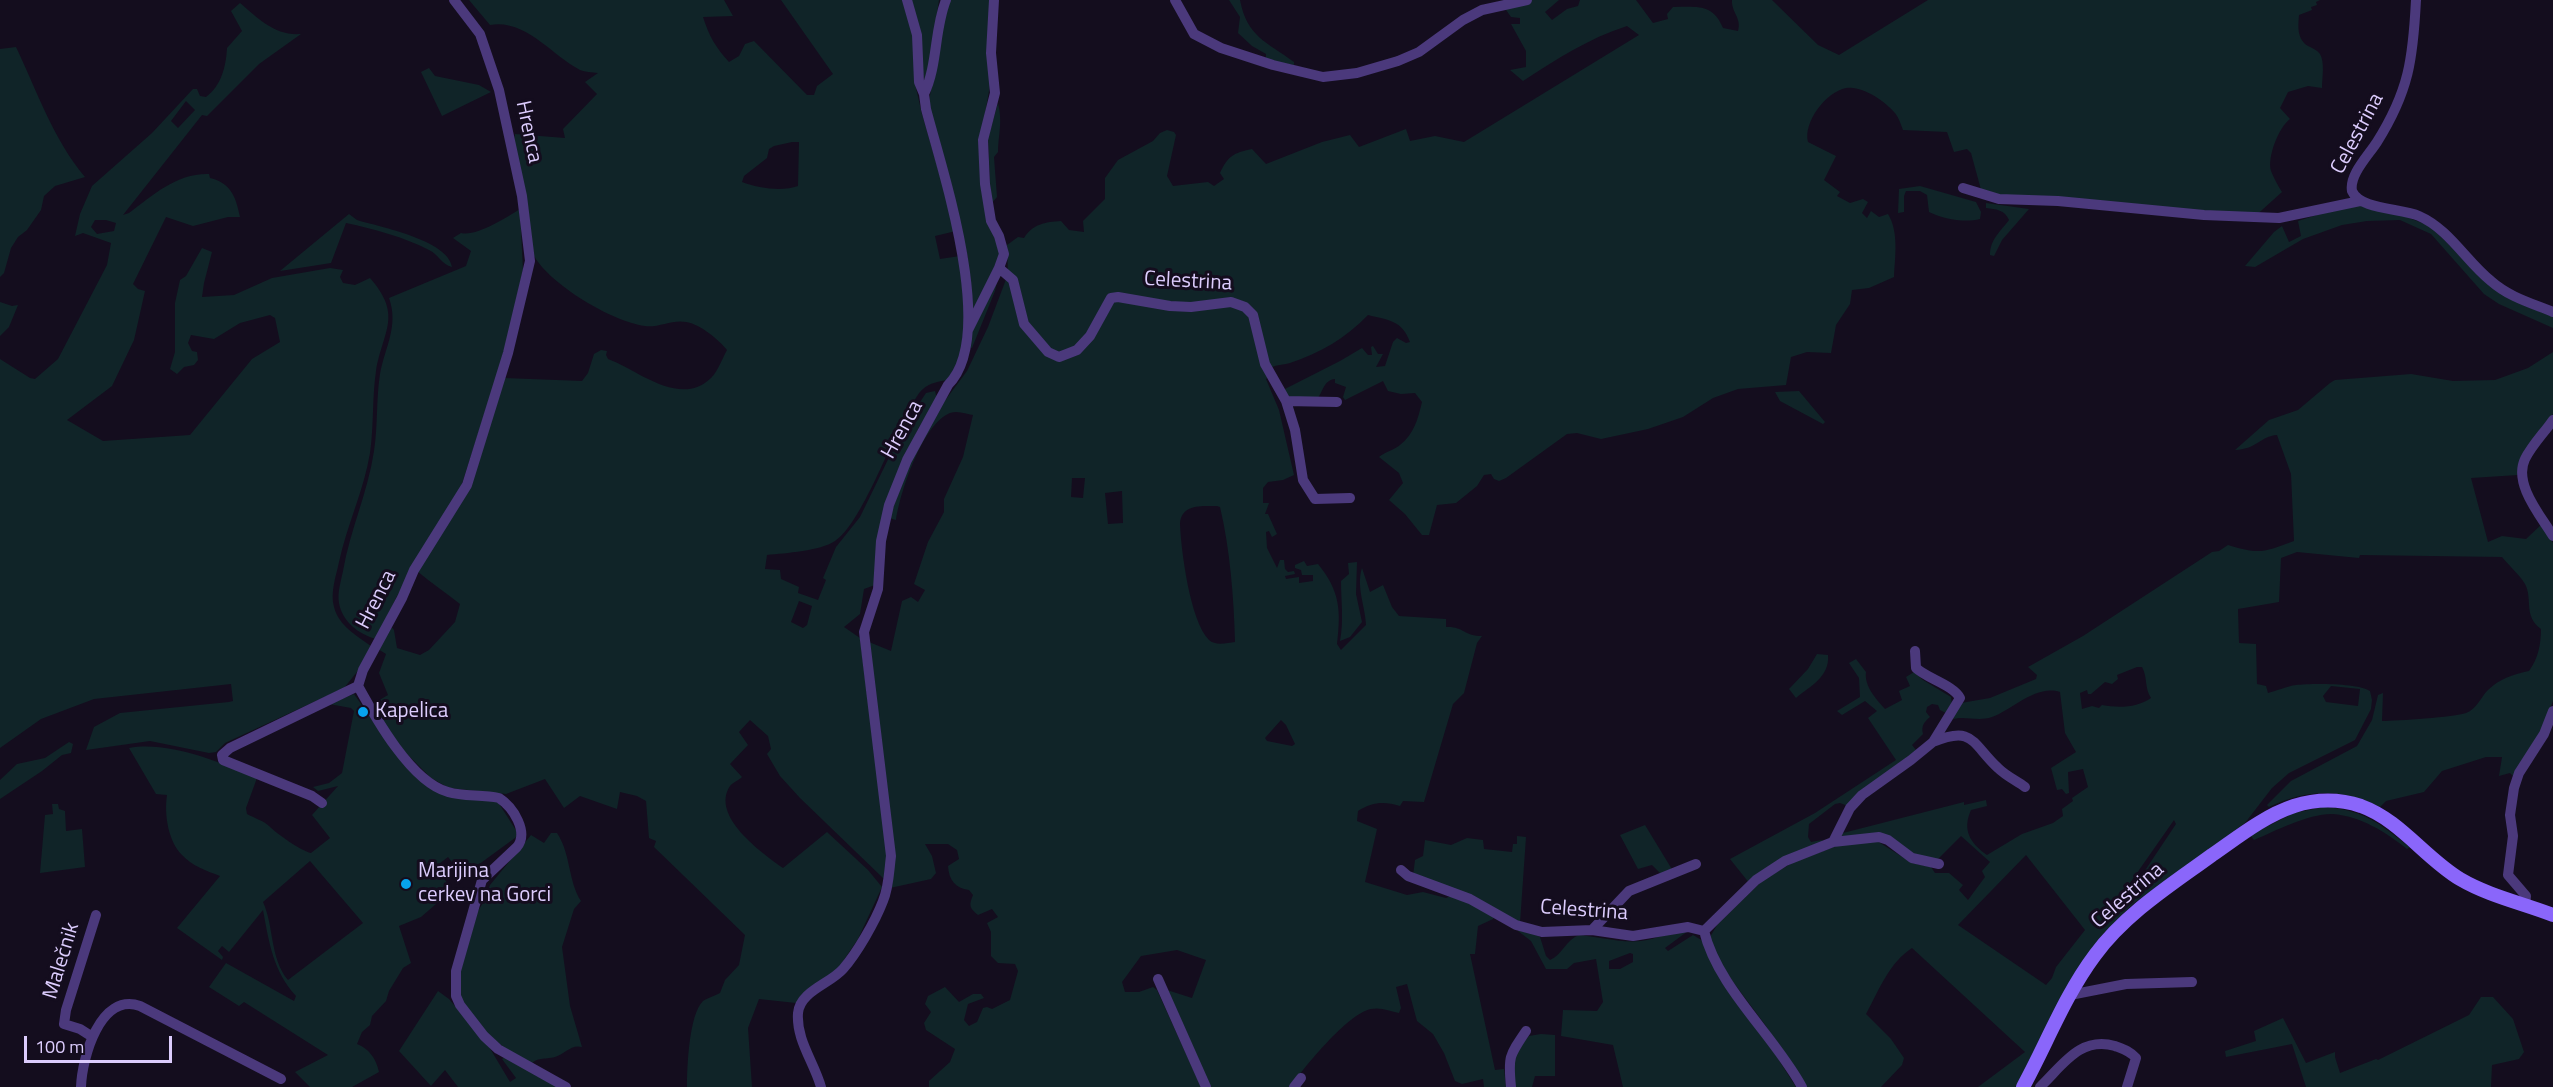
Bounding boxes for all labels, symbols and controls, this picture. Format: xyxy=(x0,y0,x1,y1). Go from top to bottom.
street label: Celestrina xyxy=(2326,89,2390,179)
street label: Hrenca xyxy=(509,99,547,165)
street label: Celestrina xyxy=(1143,267,1233,297)
street label: Hrenca xyxy=(877,396,929,464)
street label: Hrenca xyxy=(352,566,402,634)
place label: Kapelica xyxy=(375,699,448,725)
marker: Kapelica xyxy=(356,705,370,719)
street label: Celestrina xyxy=(2086,858,2170,934)
place label: Marijina cerkev na Gorci xyxy=(418,859,551,909)
marker: Marijina cerkev na Gorci xyxy=(399,877,413,891)
street label: Celestrina xyxy=(1539,895,1629,927)
street label: Malečnik xyxy=(38,920,86,1002)
scale bar xyxy=(27,1024,176,1062)
text: 100 m xyxy=(35,1033,84,1060)

